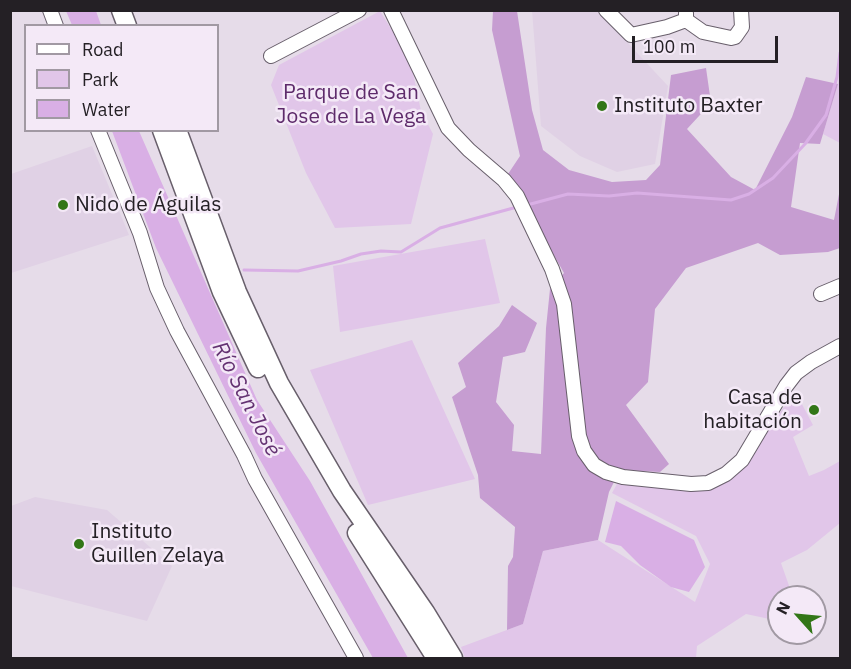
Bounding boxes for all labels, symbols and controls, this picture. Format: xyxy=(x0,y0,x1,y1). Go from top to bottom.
legend xyxy=(24,24,219,132)
scale bar xyxy=(635,24,780,62)
text: 100 m xyxy=(643,35,695,58)
text: Road xyxy=(82,38,123,61)
text: Park xyxy=(82,68,118,91)
park label: Parque de San Jose de La Vega xyxy=(276,80,426,130)
place label: Instituto Baxter xyxy=(614,93,762,119)
text: Water xyxy=(82,98,130,121)
marker: Instituto Baxter xyxy=(595,99,609,113)
place label: Nido de Águilas xyxy=(75,192,221,218)
marker: Nido de Águilas xyxy=(56,198,70,212)
water label: Río San José xyxy=(206,337,286,461)
place label: Casa de habitación xyxy=(703,385,802,435)
marker: Casa de habitación xyxy=(807,403,821,417)
place label: Instituto Guillen Zelaya xyxy=(91,519,224,569)
marker: Instituto Guillen Zelaya xyxy=(72,537,86,551)
north arrow xyxy=(767,585,827,645)
text: N xyxy=(771,598,794,617)

